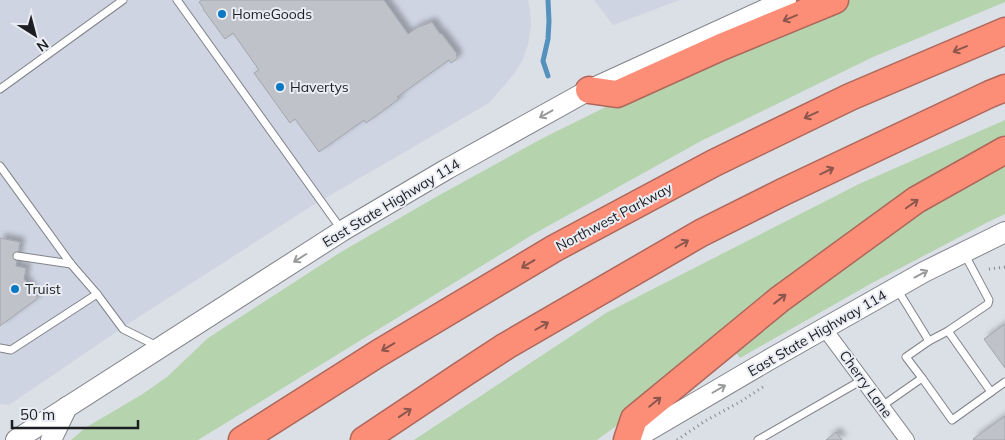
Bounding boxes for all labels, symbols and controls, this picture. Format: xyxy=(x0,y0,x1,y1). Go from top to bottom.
place label: HomeGoods xyxy=(232,5,312,23)
marker: HomeGoods xyxy=(216,8,228,20)
north arrow xyxy=(10,10,60,60)
one-way arrow xyxy=(783,14,798,23)
text: N xyxy=(33,35,52,56)
one-way arrow xyxy=(953,45,968,55)
place label: Havertys xyxy=(290,78,349,96)
marker: Havertys xyxy=(274,81,286,93)
one-way arrow xyxy=(539,109,554,119)
one-way arrow xyxy=(804,111,819,121)
street label: East State Highway 114 xyxy=(319,154,464,251)
one-way arrow xyxy=(820,166,835,176)
street label: Northwest Parkway xyxy=(553,178,676,255)
one-way arrow xyxy=(905,199,919,209)
one-way arrow xyxy=(675,238,689,248)
one-way arrow xyxy=(294,253,308,263)
one-way arrow xyxy=(522,259,536,269)
one-way arrow xyxy=(914,269,929,279)
place label: Truist xyxy=(25,280,61,298)
marker: Truist xyxy=(9,283,21,295)
street label: East State Highway 114 xyxy=(744,286,890,380)
one-way arrow xyxy=(773,294,786,305)
one-way arrow xyxy=(534,320,548,330)
one-way arrow xyxy=(382,342,396,352)
street label: Cherry Lane xyxy=(836,347,896,421)
one-way arrow xyxy=(712,383,726,393)
one-way arrow xyxy=(648,397,661,408)
scale bar xyxy=(12,398,139,430)
text: 50 m xyxy=(20,405,55,424)
one-way arrow xyxy=(398,408,412,418)

